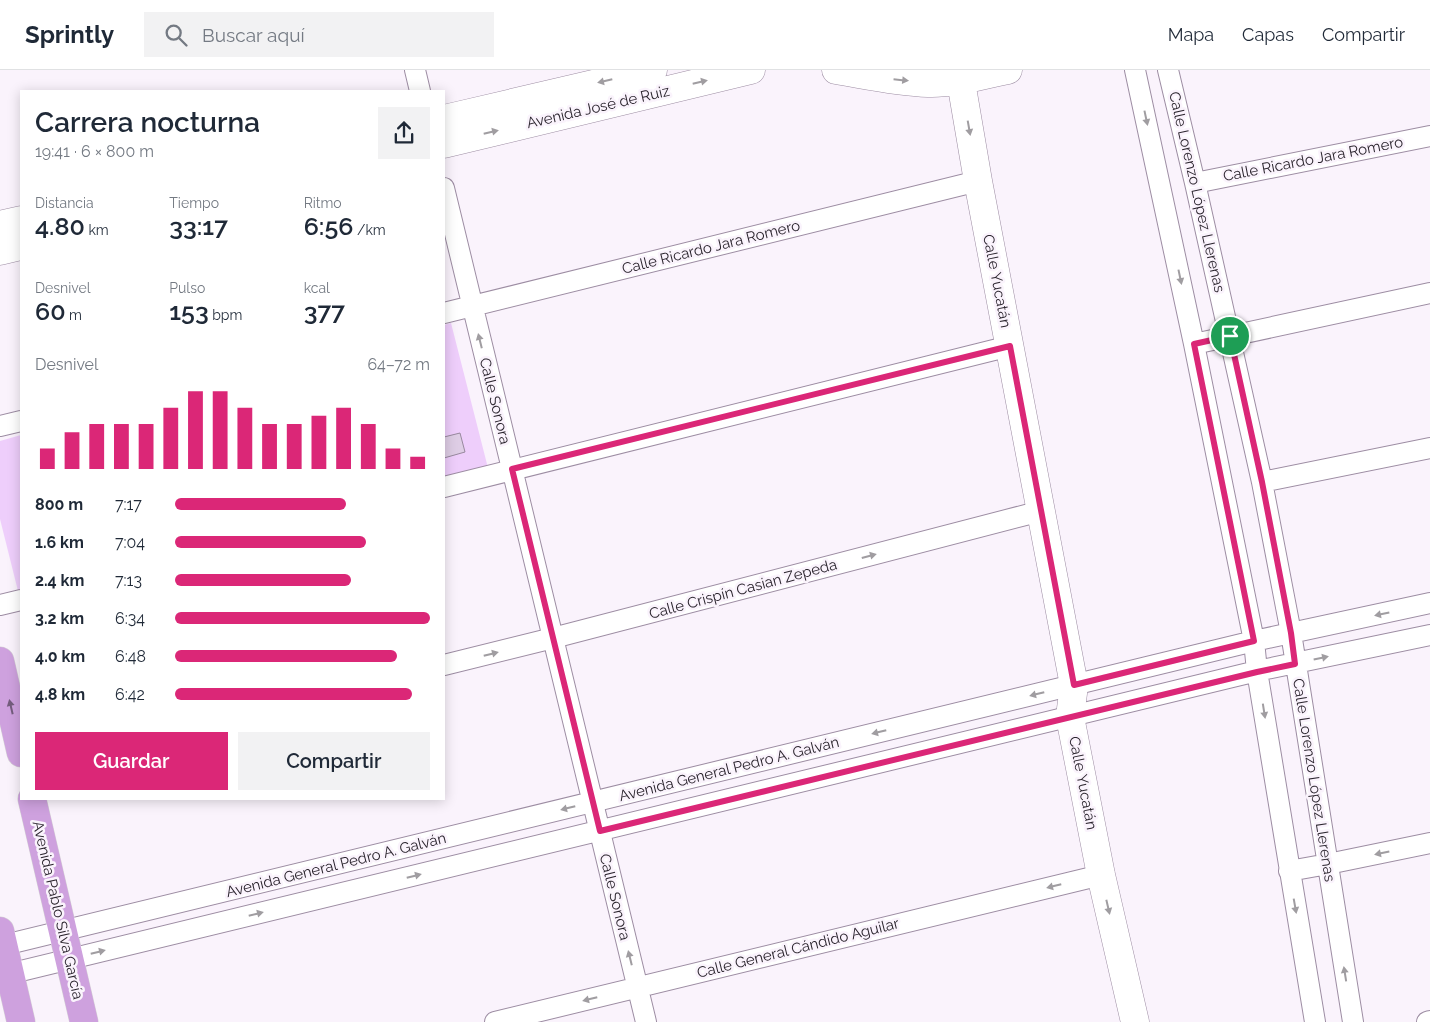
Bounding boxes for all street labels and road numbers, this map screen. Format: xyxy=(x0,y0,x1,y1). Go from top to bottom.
street label: Avenida José de Ruiz xyxy=(525,82,671,132)
street label: Calle Lorenzo López Llerenas xyxy=(1165,90,1229,294)
street label: Calle Ricardo Jara Romero xyxy=(1222,133,1405,185)
street label: Calle Ricardo Jara Romero xyxy=(620,216,802,278)
street label: Calle Yucatán xyxy=(979,233,1015,329)
street label: Calle Sonora xyxy=(476,356,514,446)
street label: Calle Crispín Casian Zepeda xyxy=(647,555,839,623)
street label: Calle Lorenzo López Llerenas xyxy=(1289,677,1339,883)
street label: Avenida General Pedro A. Galván xyxy=(617,733,841,805)
street label: Calle Yucatán xyxy=(1065,735,1101,831)
street label: Avenida Pablo Silva García xyxy=(29,819,87,1001)
street label: Avenida General Pedro A. Galván xyxy=(224,829,448,901)
street label: Calle Sonora xyxy=(596,852,634,942)
street label: Calle General Cándido Aguilar xyxy=(695,914,902,982)

